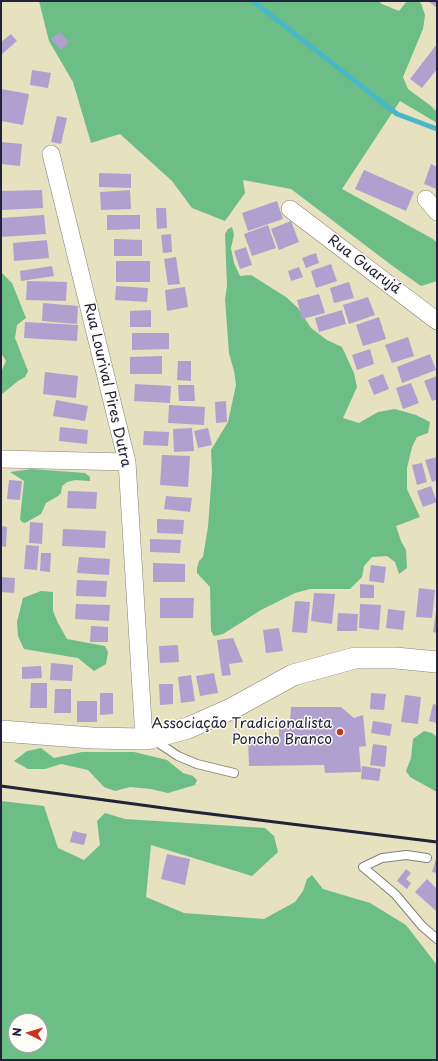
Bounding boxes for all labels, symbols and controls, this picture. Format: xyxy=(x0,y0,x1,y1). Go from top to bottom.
street label: Rua Guarujá xyxy=(324,232,404,298)
street label: Rua Lourival Pires Dutra xyxy=(80,301,134,469)
place label: Associação Tradicionalista Poncho Branco xyxy=(152,716,332,748)
marker: Associação Tradicionalista Poncho Branco xyxy=(335,727,345,737)
north arrow xyxy=(8,1013,48,1053)
text: N xyxy=(8,1027,25,1037)

